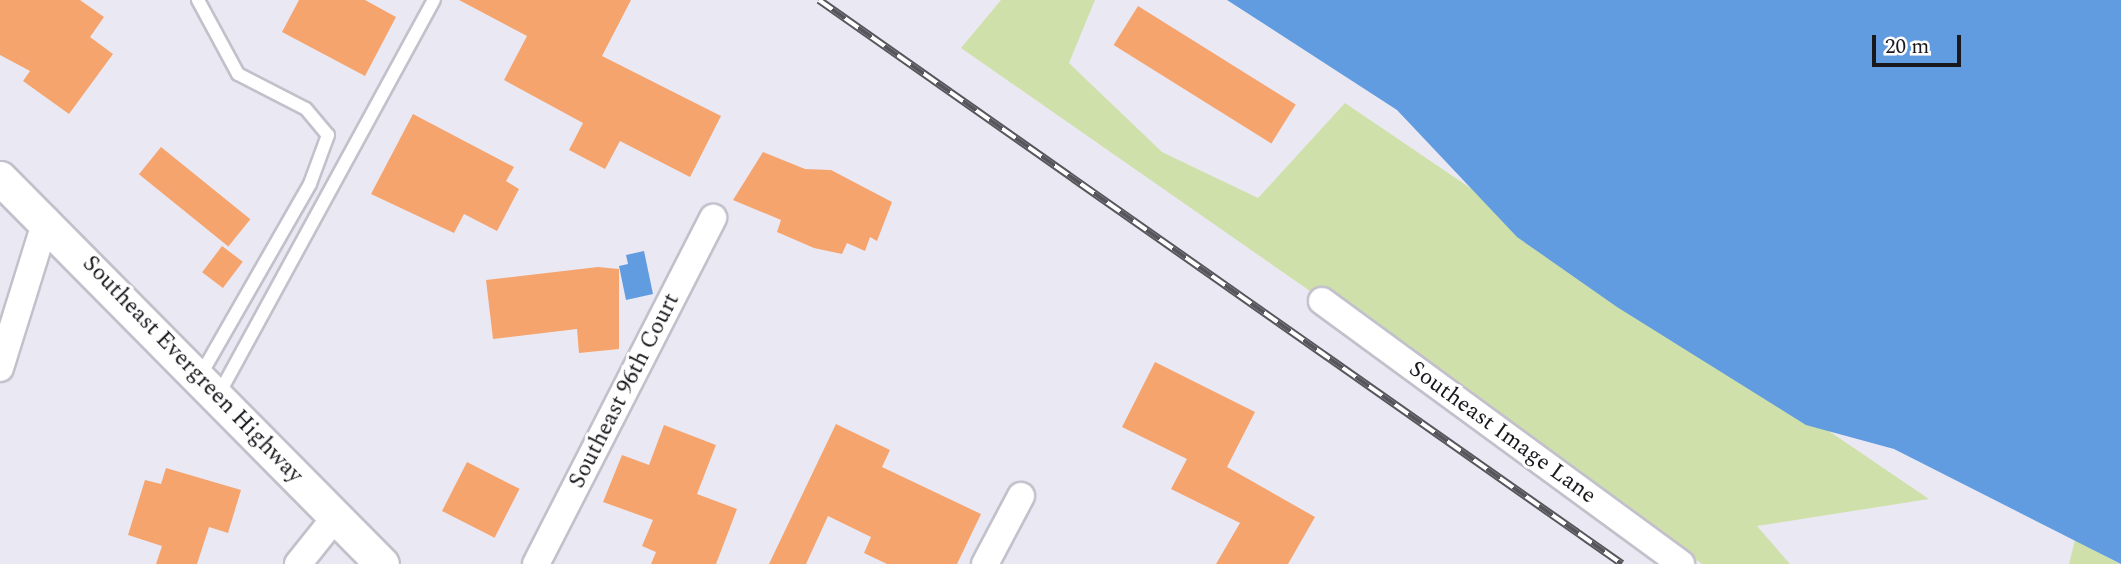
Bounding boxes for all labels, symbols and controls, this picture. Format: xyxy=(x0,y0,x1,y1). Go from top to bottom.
scale bar xyxy=(1876,21,1965,65)
text: 20 m xyxy=(1885,31,1929,63)
street label: Southeast Evergreen Highway xyxy=(76,251,308,489)
street label: Southeast 96th Court xyxy=(564,289,686,493)
street label: Southeast Image Lane xyxy=(1403,356,1601,510)

